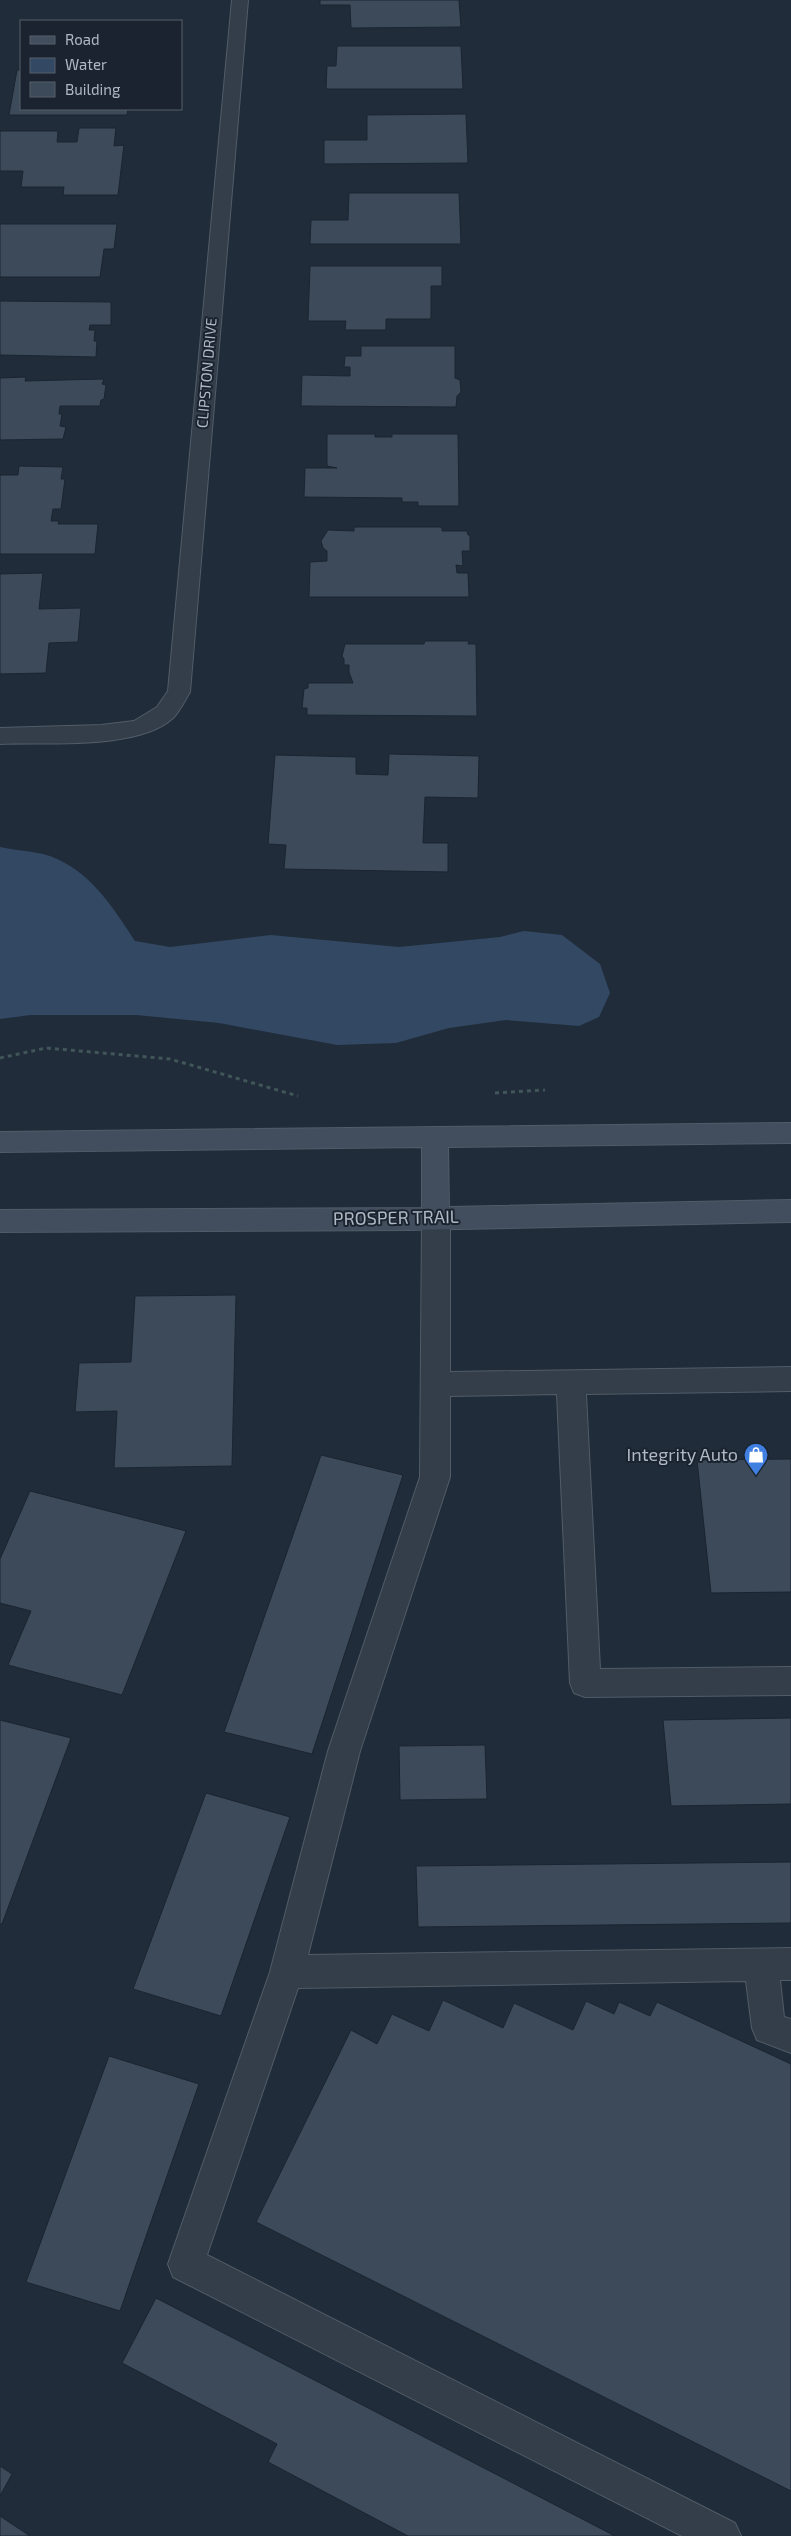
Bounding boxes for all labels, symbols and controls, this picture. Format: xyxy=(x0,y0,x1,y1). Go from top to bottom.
legend xyxy=(20,20,182,110)
text: Road xyxy=(65,30,100,48)
text: Water xyxy=(65,55,107,73)
text: Building xyxy=(65,80,121,98)
street label: CLIPSTON DRIVE xyxy=(192,317,220,429)
street label: PROSPER TRAIL xyxy=(333,1205,459,1229)
shop icon: Integrity Auto xyxy=(743,1442,769,1476)
place label: Integrity Auto xyxy=(626,1443,738,1465)

